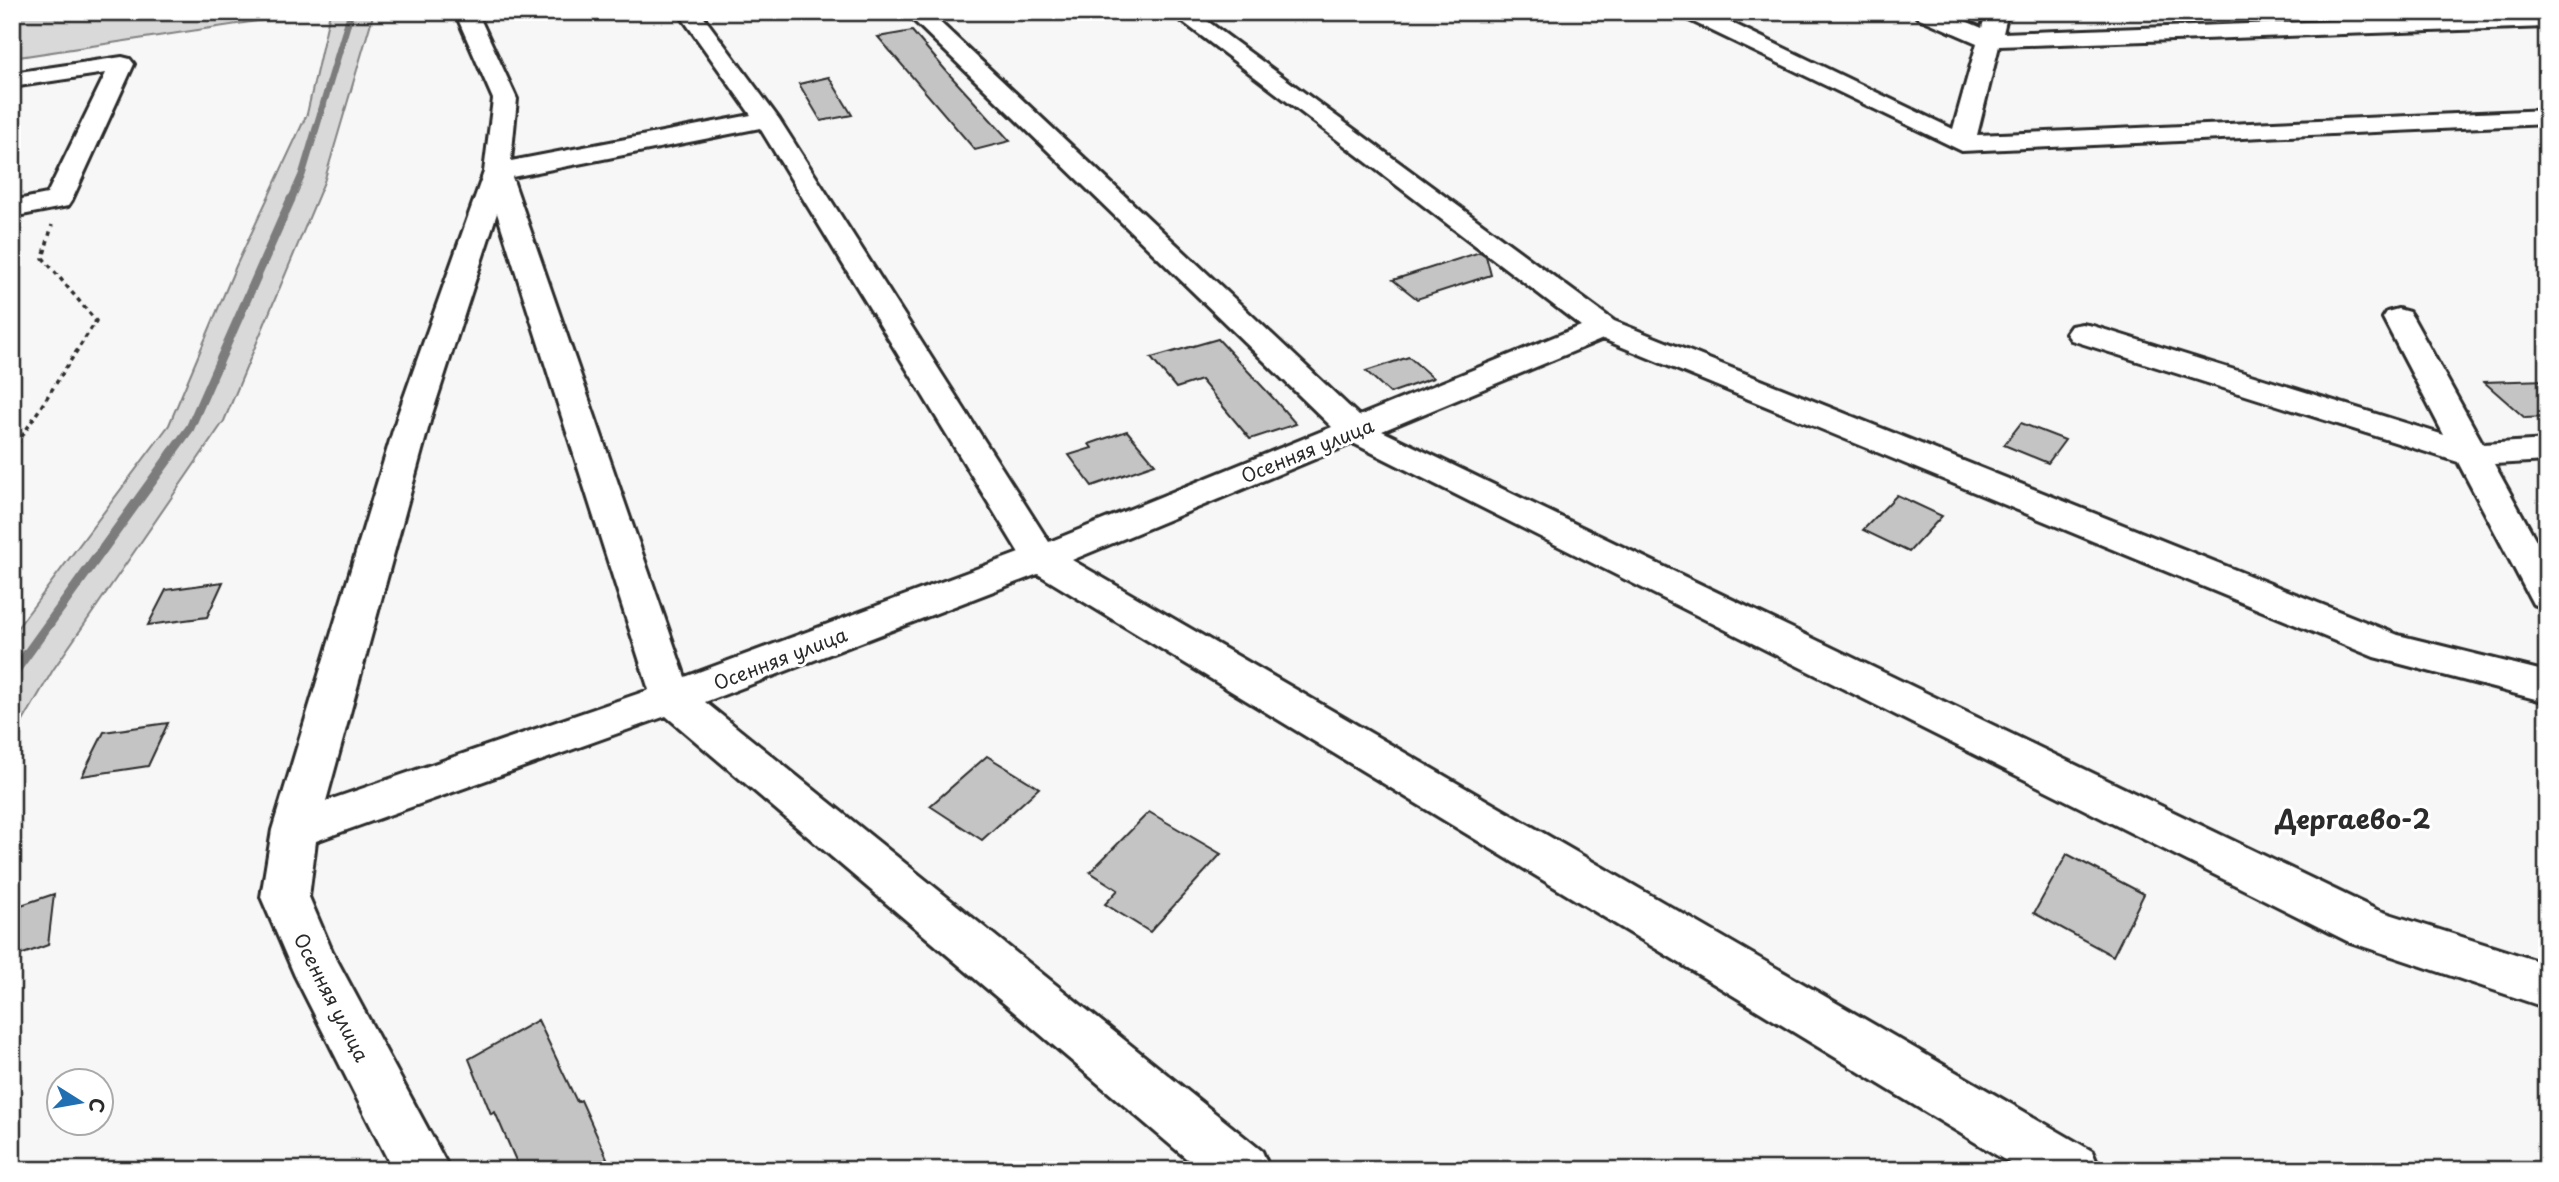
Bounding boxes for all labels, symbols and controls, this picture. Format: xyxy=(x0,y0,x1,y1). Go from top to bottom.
street label: Осенняя улица xyxy=(1236,411,1378,489)
street label: Осенняя улица xyxy=(709,620,851,696)
district label: Дергаево-2 xyxy=(2275,799,2430,838)
street label: Осенняя улица xyxy=(288,928,376,1066)
north arrow xyxy=(46,1066,116,1136)
text: С xyxy=(83,1096,113,1115)

